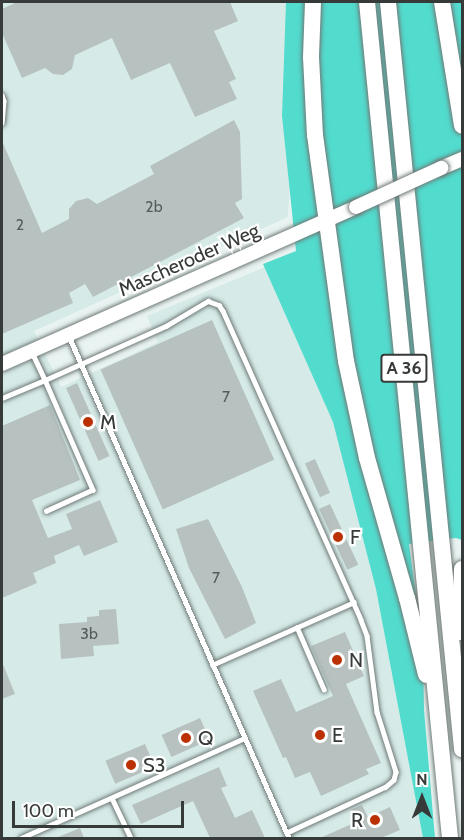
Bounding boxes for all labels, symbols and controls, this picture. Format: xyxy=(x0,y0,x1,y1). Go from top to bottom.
house number: 2b xyxy=(145,197,163,217)
house number: 2 xyxy=(16,215,24,235)
street label: Mascheroder Weg xyxy=(115,218,263,302)
road number: A 36 xyxy=(380,353,428,383)
house number: 7 xyxy=(222,387,230,407)
place label: M xyxy=(100,410,116,434)
marker: M xyxy=(81,415,95,429)
place label: F xyxy=(350,525,360,549)
marker: F xyxy=(331,530,345,544)
house number: 7 xyxy=(212,568,220,588)
house number: 3b xyxy=(80,624,98,644)
place label: N xyxy=(349,648,363,672)
marker: N xyxy=(330,653,344,667)
place label: E xyxy=(332,723,343,747)
place label: Q xyxy=(198,726,213,750)
marker: E xyxy=(313,728,327,742)
marker: Q xyxy=(179,731,193,745)
place label: S3 xyxy=(143,753,165,777)
marker: S3 xyxy=(124,758,138,772)
north arrow xyxy=(392,768,452,828)
text: N xyxy=(416,770,428,789)
scale bar xyxy=(15,789,188,827)
text: 100 m xyxy=(23,800,74,822)
place label: R xyxy=(351,808,363,832)
marker: R xyxy=(368,813,382,827)

